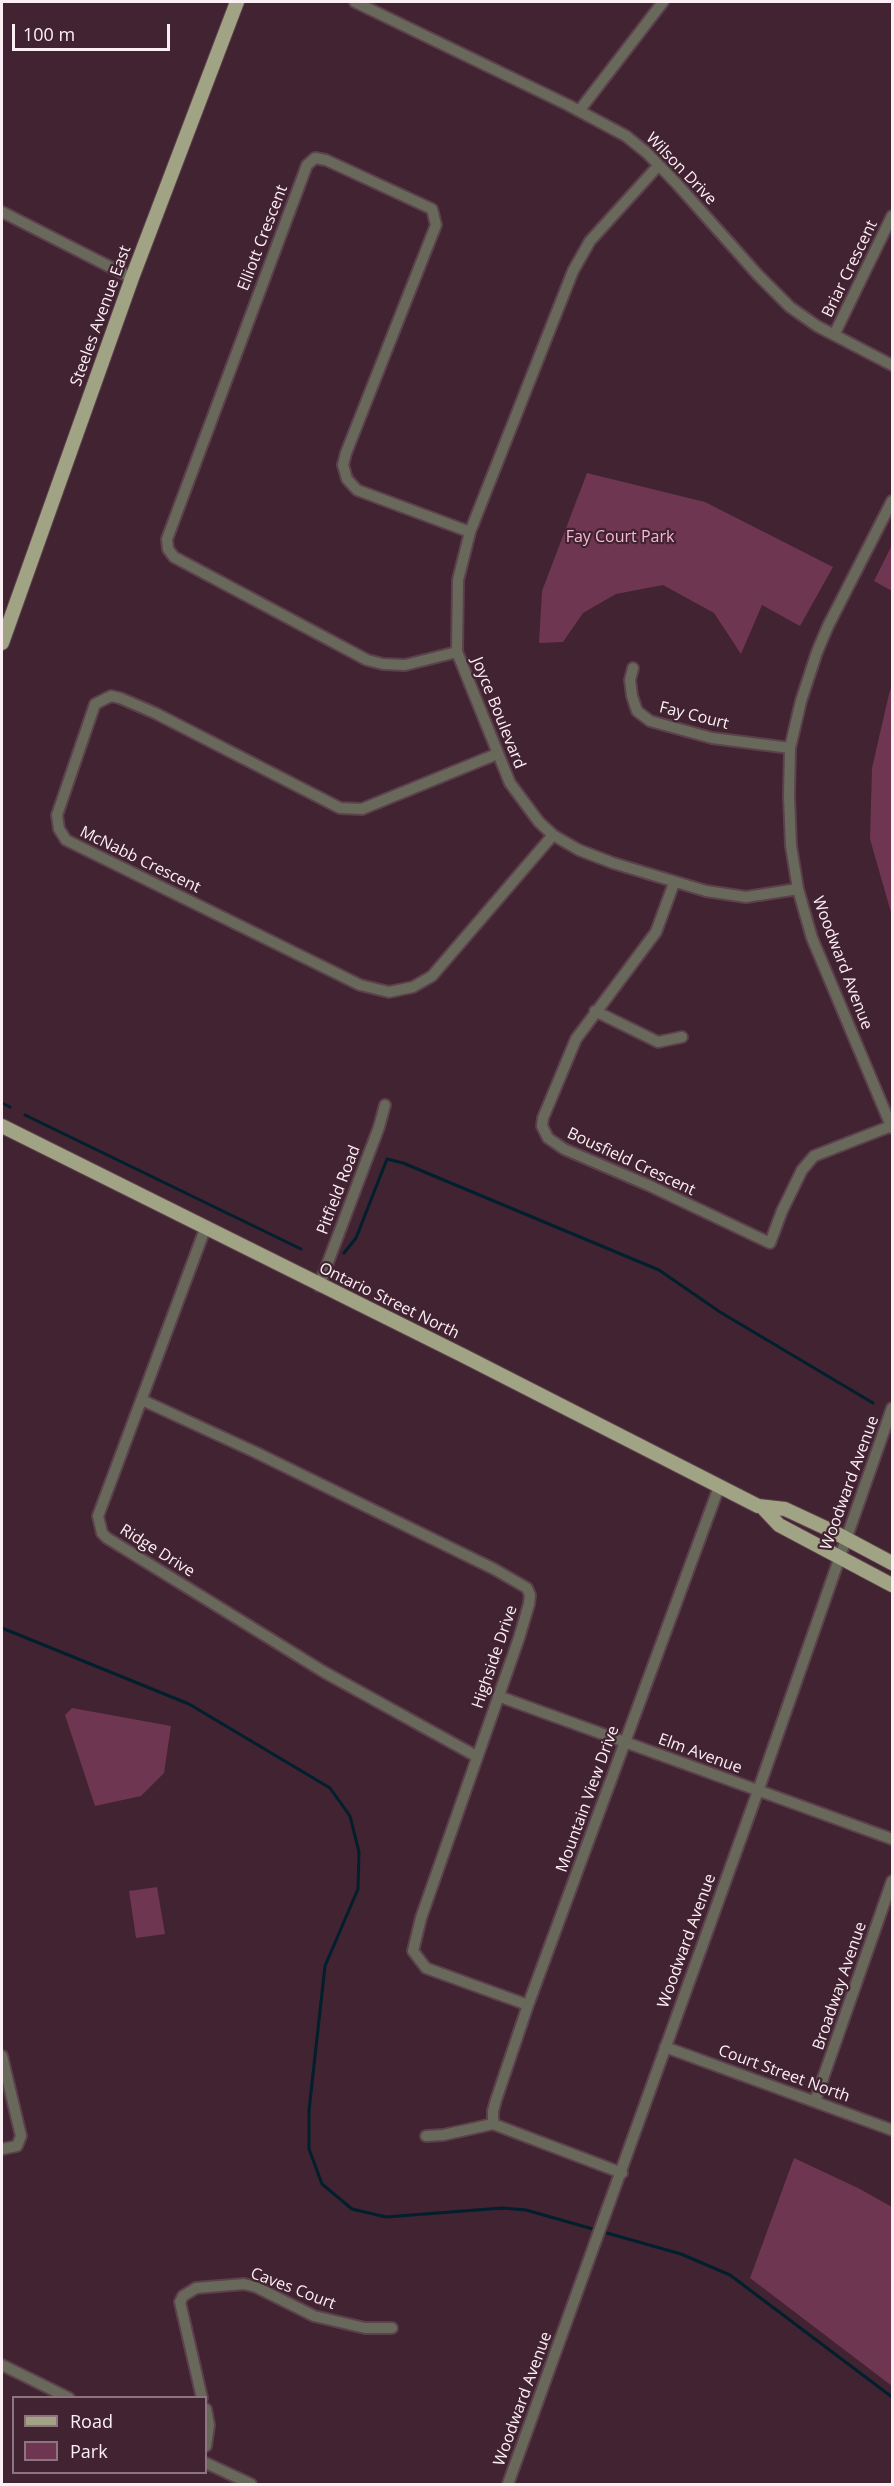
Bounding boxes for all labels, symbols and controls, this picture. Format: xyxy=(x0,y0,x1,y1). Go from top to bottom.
scale bar xyxy=(15,12,172,50)
text: 100 m xyxy=(23,22,75,46)
street label: Wilson Drive xyxy=(642,129,720,209)
street label: Elliott Crescent xyxy=(234,182,292,294)
street label: Briar Crescent xyxy=(818,217,882,321)
street label: Steeles Avenue East xyxy=(67,243,135,389)
park label: Fay Court Park xyxy=(566,527,674,547)
street label: Joyce Boulevard xyxy=(467,654,529,772)
street label: Fay Court xyxy=(657,698,731,734)
street label: McNabb Crescent xyxy=(76,822,204,898)
street label: Woodward Avenue xyxy=(808,894,876,1032)
street label: Bousfield Crescent xyxy=(564,1124,698,1200)
street label: Pitfield Road xyxy=(313,1143,365,1237)
street label: Ontario Street North xyxy=(316,1259,462,1343)
street label: Woodward Avenue xyxy=(817,1413,883,1553)
street label: Ridge Drive xyxy=(116,1520,198,1582)
street label: Highside Drive xyxy=(468,1603,522,1711)
street label: Mountain View Drive xyxy=(553,1723,623,1875)
street label: Elm Avenue xyxy=(656,1730,744,1778)
street label: Woodward Avenue xyxy=(654,1871,720,2011)
street label: Broadway Avenue xyxy=(809,1919,871,2053)
street label: Court Street North xyxy=(716,2041,852,2107)
street label: Caves Court xyxy=(248,2264,338,2314)
street label: Woodward Avenue xyxy=(490,2329,556,2469)
legend xyxy=(12,2396,207,2474)
text: Road xyxy=(70,2409,113,2433)
text: Park xyxy=(70,2439,108,2463)

